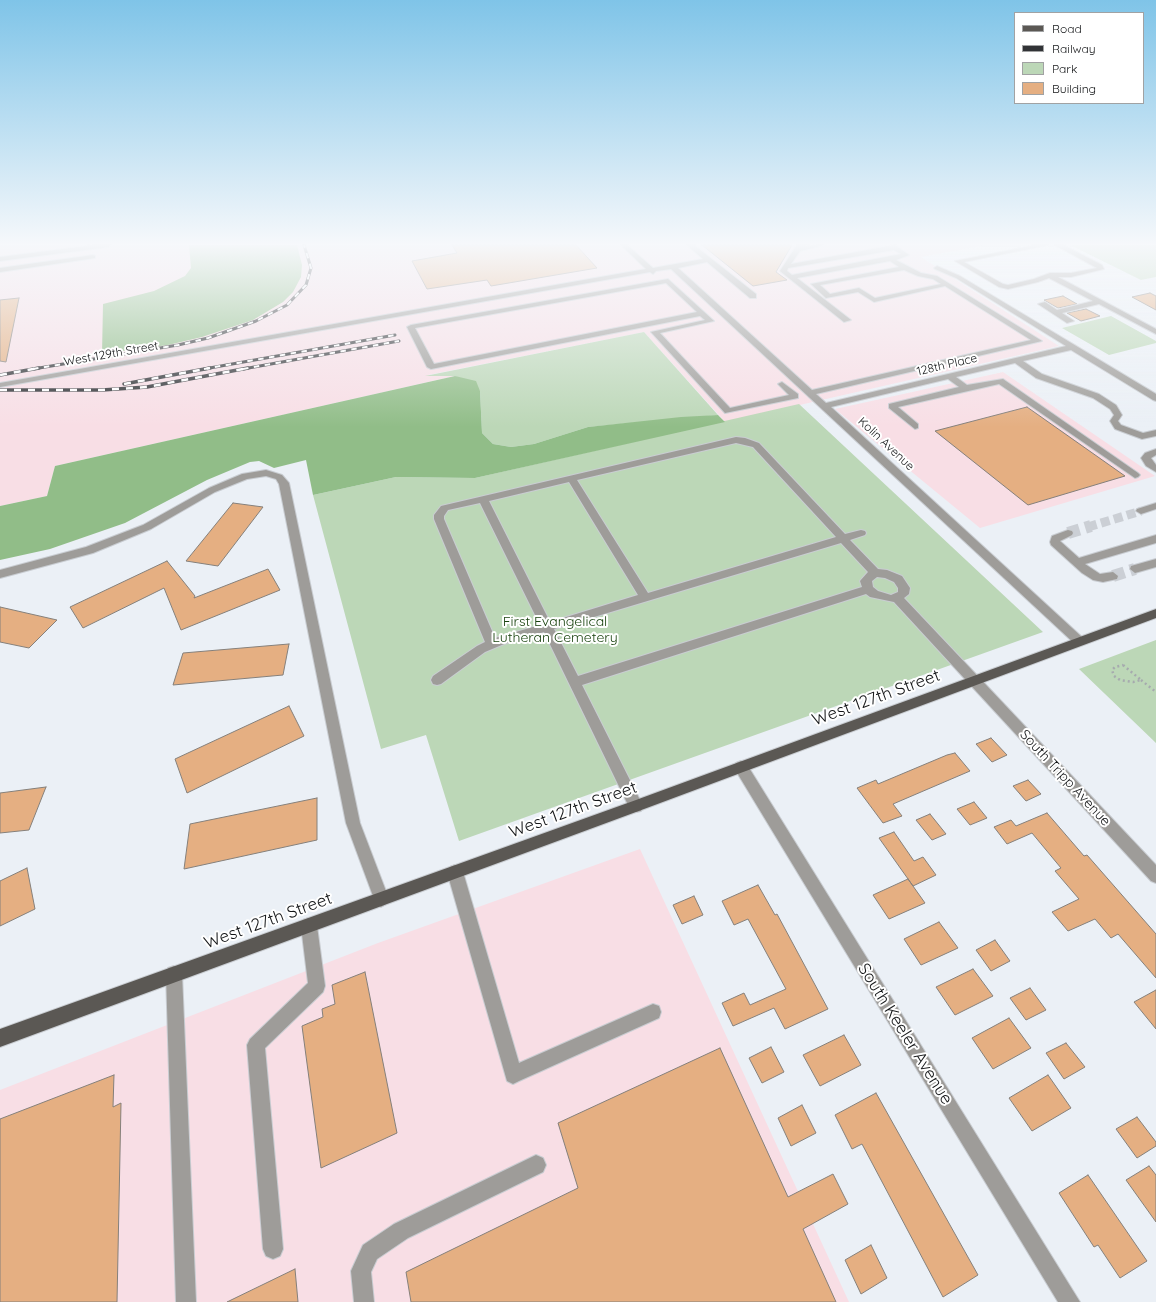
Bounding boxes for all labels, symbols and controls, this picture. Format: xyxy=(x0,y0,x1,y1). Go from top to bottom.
legend xyxy=(1014,12,1144,104)
text: Road xyxy=(1052,21,1082,36)
text: Railway xyxy=(1052,41,1096,56)
text: Park xyxy=(1052,61,1077,76)
text: Building xyxy=(1052,81,1096,96)
street label: West 129th Street xyxy=(63,339,159,369)
street label: 128th Place xyxy=(915,351,979,379)
street label: Kolin Avenue xyxy=(855,414,917,474)
park label: First Evangelical Lutheran Cemetery xyxy=(492,614,618,646)
street label: West 127th Street xyxy=(809,665,943,731)
street label: South Tripp Avenue xyxy=(1016,726,1114,830)
street label: West 127th Street xyxy=(506,777,640,843)
street label: West 127th Street xyxy=(201,888,335,954)
street label: South Keeler Avenue xyxy=(853,960,957,1108)

